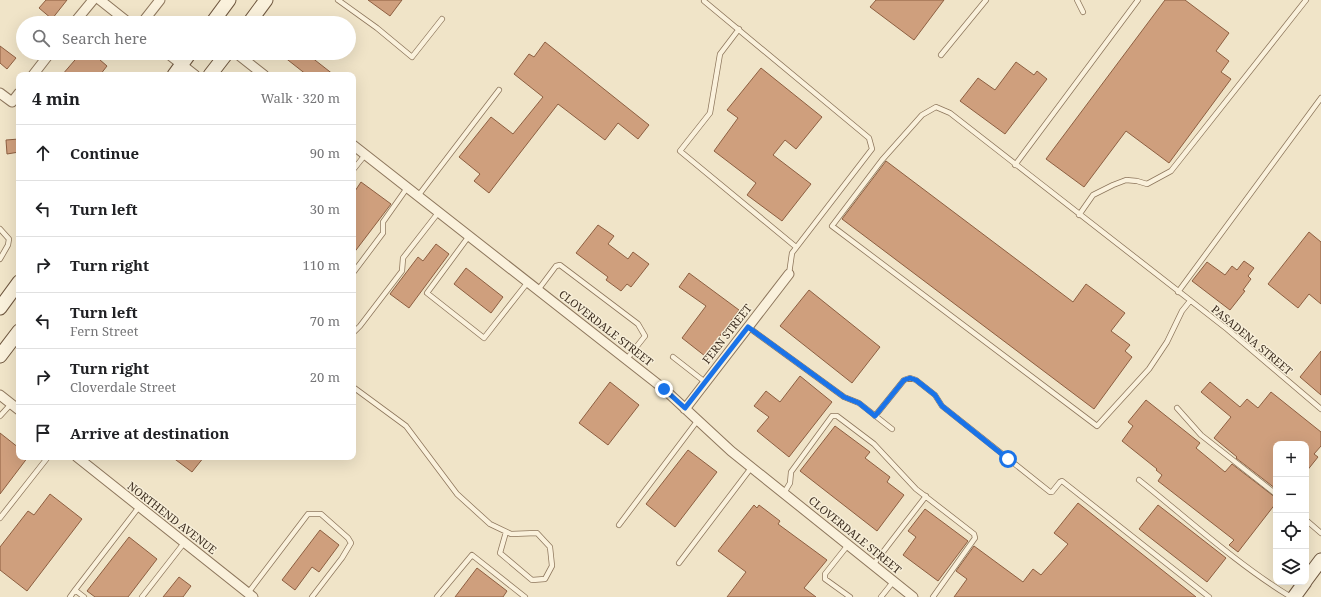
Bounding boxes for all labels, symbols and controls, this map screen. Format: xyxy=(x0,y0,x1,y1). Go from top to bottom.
search box xyxy=(16,16,356,60)
icon: search xyxy=(30,27,52,49)
text: Search here xyxy=(62,28,147,48)
text: 4 min xyxy=(32,87,80,110)
text: Walk · 320 m xyxy=(261,89,340,107)
icon: ahead xyxy=(32,142,54,164)
text: Continue xyxy=(70,143,139,163)
text: 90 m xyxy=(310,144,340,162)
icon: left xyxy=(32,198,54,220)
text: Turn left xyxy=(70,199,138,219)
text: 30 m xyxy=(310,200,340,218)
icon: right xyxy=(32,254,54,276)
text: Turn right xyxy=(70,255,149,275)
text: 110 m xyxy=(303,256,340,274)
street label: CLOVERDALE STREET xyxy=(556,286,657,369)
street label: FERN STREET xyxy=(699,301,755,367)
street label: PASADENA STREET xyxy=(1209,301,1296,378)
text: Turn left xyxy=(70,302,138,322)
icon: left xyxy=(32,310,54,332)
text: 70 m xyxy=(310,312,340,330)
text: Fern Street xyxy=(70,322,138,340)
text: Turn right xyxy=(70,358,149,378)
icon: right xyxy=(32,366,54,388)
text: 20 m xyxy=(310,368,340,386)
text: Cloverdale Street xyxy=(70,378,176,396)
route end xyxy=(655,380,673,398)
icon: arrive xyxy=(32,422,54,444)
text: Arrive at destination xyxy=(70,423,229,443)
map controls xyxy=(1273,441,1309,585)
button: + xyxy=(1273,441,1309,477)
route start xyxy=(999,450,1017,468)
button: − xyxy=(1273,477,1309,513)
street label: NORTHEND AVENUE xyxy=(125,478,220,557)
street label: CLOVERDALE STREET xyxy=(806,492,905,577)
button: locate xyxy=(1273,513,1309,549)
button: layers xyxy=(1273,549,1309,585)

